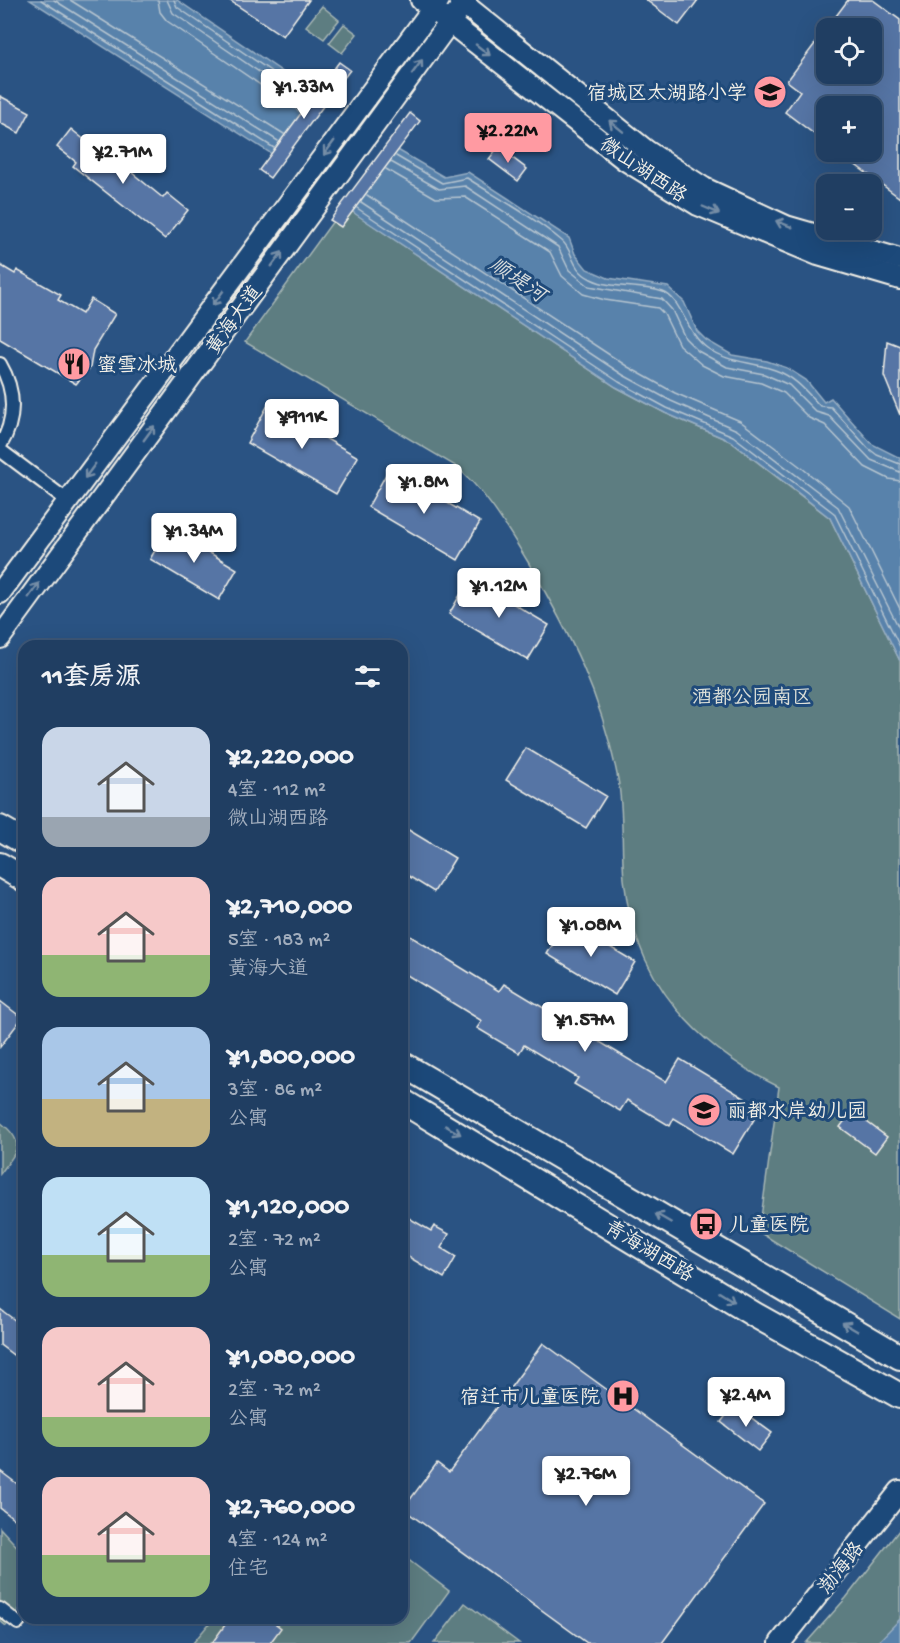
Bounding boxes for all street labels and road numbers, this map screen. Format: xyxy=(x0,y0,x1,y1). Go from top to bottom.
street label: 微山湖西路 xyxy=(594,133,692,210)
street label: 黄海大道 xyxy=(201,281,269,360)
street label: 青海湖西路 xyxy=(599,1216,699,1289)
street label: 渤海路 xyxy=(814,1536,871,1600)

